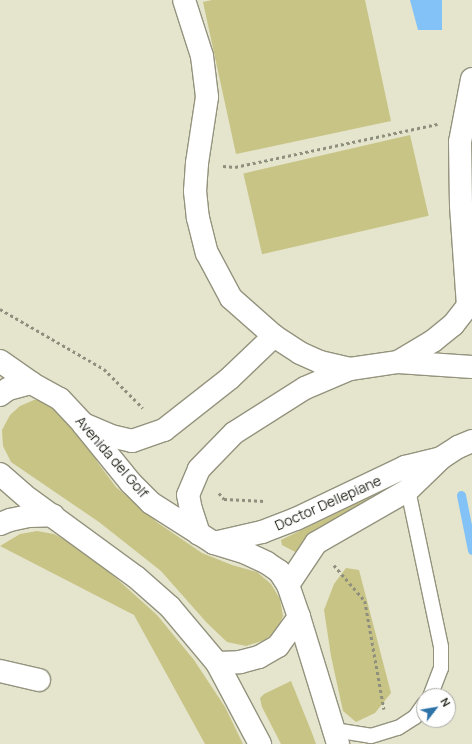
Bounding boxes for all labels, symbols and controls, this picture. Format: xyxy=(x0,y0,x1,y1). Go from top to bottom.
street label: Avenida del Golf xyxy=(72,413,152,501)
street label: Doctor Dellepiane xyxy=(272,472,384,534)
north arrow xyxy=(416,688,456,728)
text: N xyxy=(437,695,454,709)

